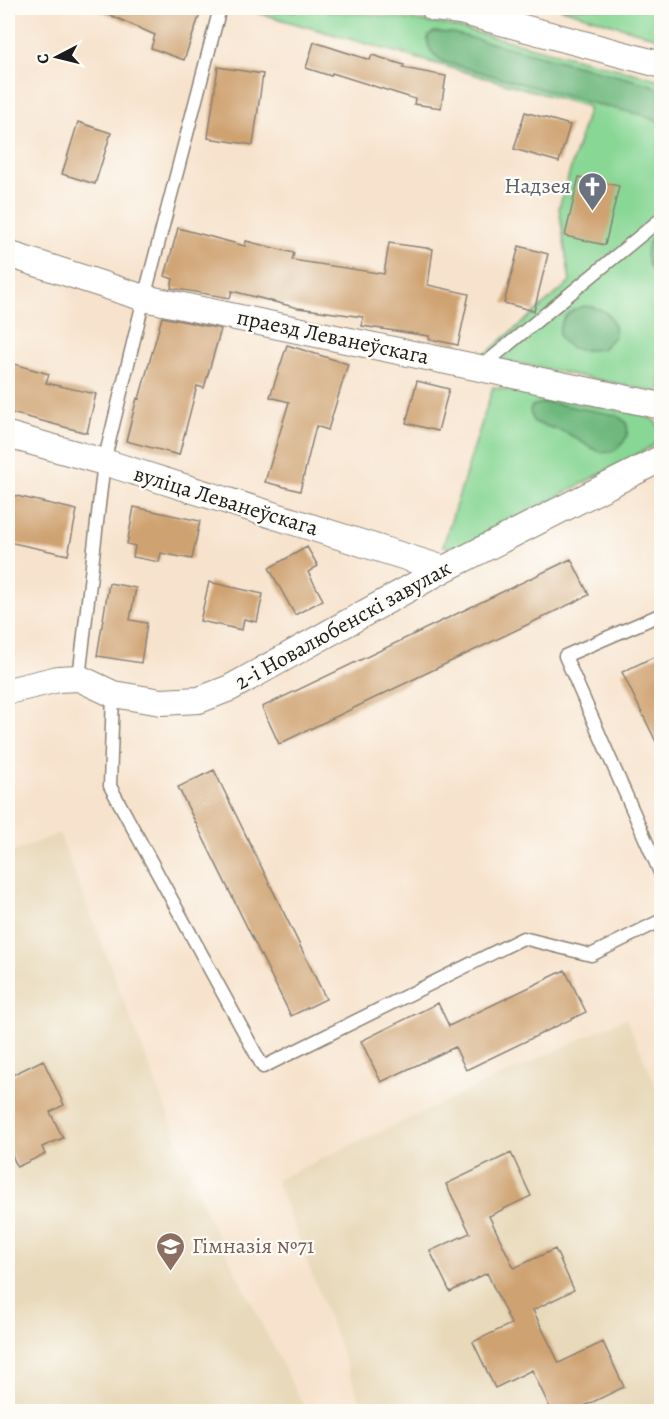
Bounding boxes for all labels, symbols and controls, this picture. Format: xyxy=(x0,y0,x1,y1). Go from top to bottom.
north arrow xyxy=(27,27,87,87)
text: С xyxy=(32,52,55,65)
church icon: Надзея xyxy=(576,170,608,212)
place label: Надзея xyxy=(504,171,571,201)
street label: праезд Леванеўскага xyxy=(234,302,433,372)
street label: вуліца Леванеўскага xyxy=(130,459,323,544)
street label: 2-і Новалюбенскі завулак xyxy=(230,553,456,697)
school or university icon: Гімназія №71 xyxy=(155,1230,187,1272)
place label: Гімназія №71 xyxy=(192,1231,314,1261)

